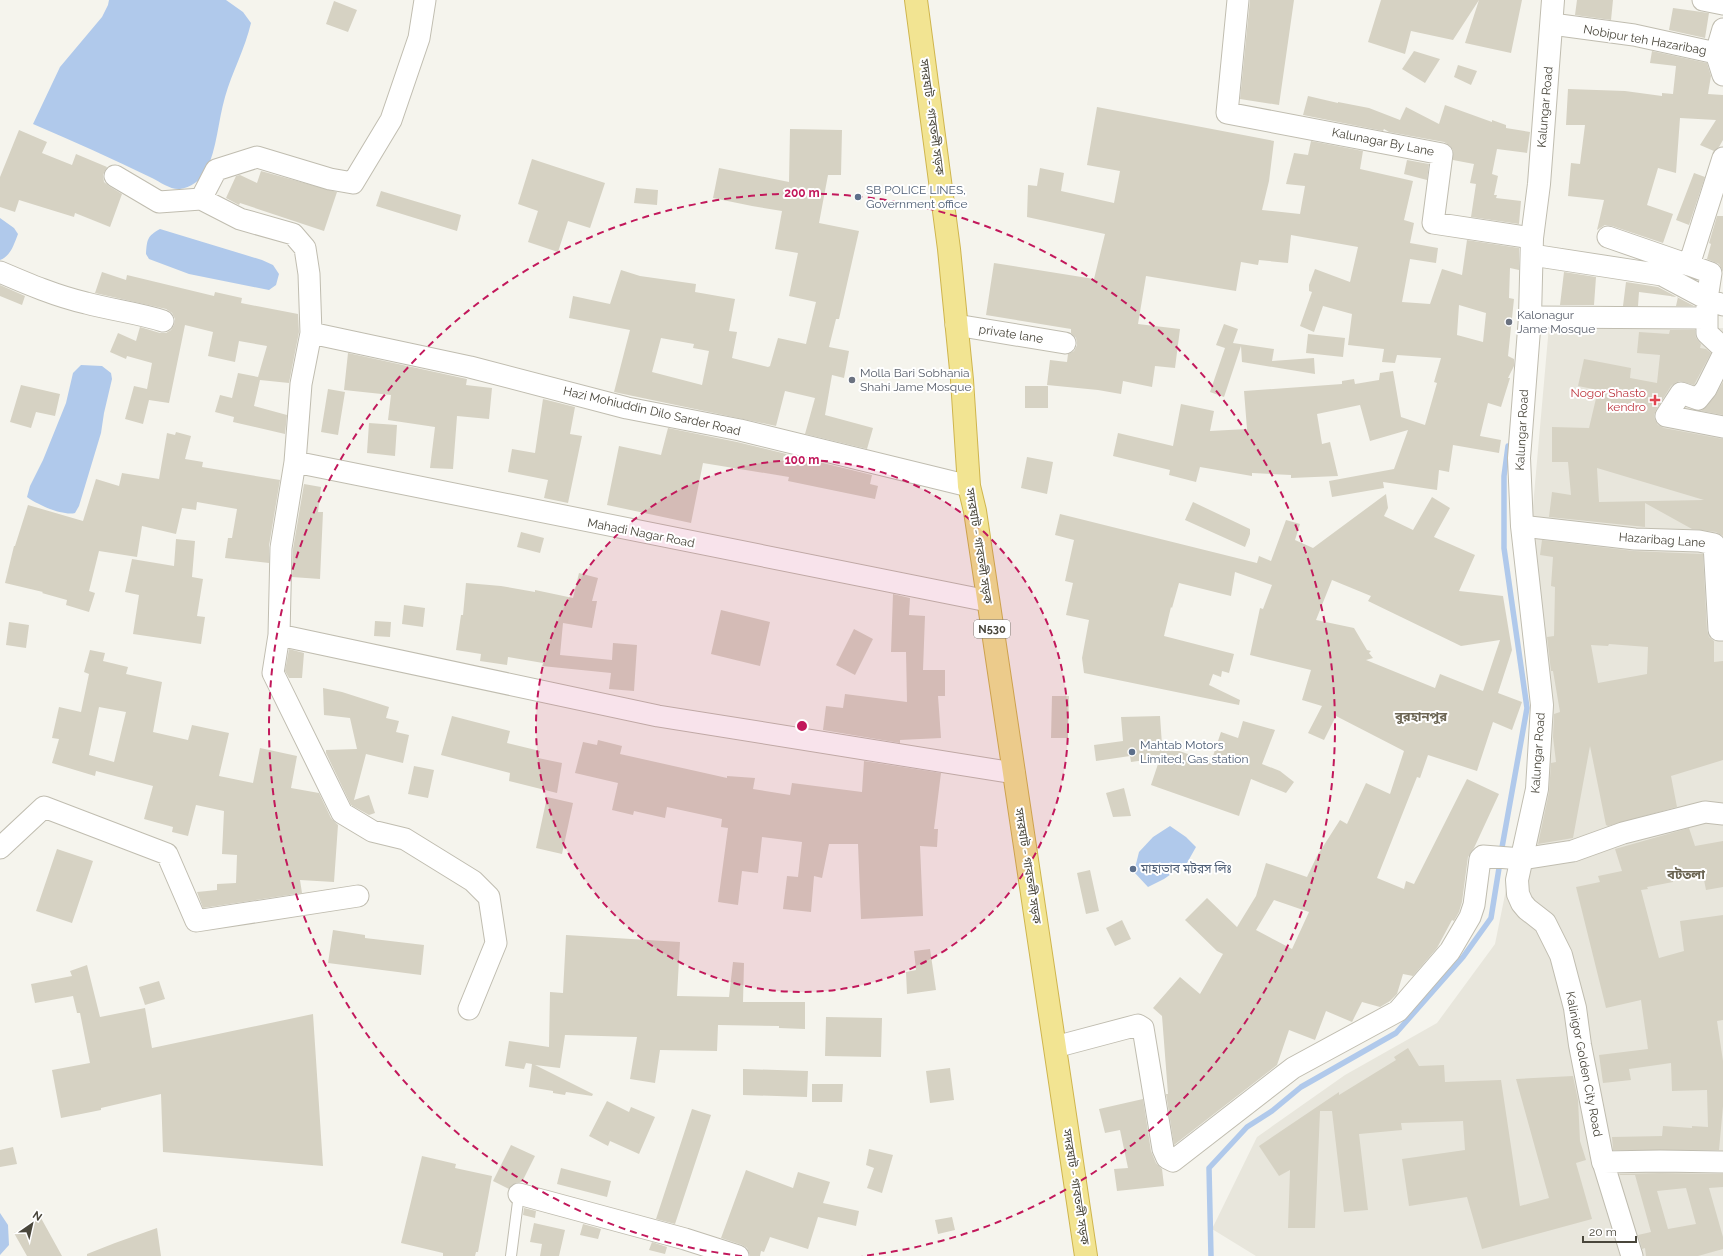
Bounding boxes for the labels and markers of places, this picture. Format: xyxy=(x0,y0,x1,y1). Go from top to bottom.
place label: SB POLICE LINES, Government office xyxy=(866,183,967,211)
marker: SB POLICE LINES, Government office xyxy=(853,192,863,202)
place label: Kalonagur Jame Mosque xyxy=(1517,308,1595,336)
marker: Kalonagur Jame Mosque xyxy=(1504,317,1514,327)
place label: Molla Bari Sobhania Shahi Jame Mosque xyxy=(860,366,971,394)
marker: Molla Bari Sobhania Shahi Jame Mosque xyxy=(847,375,857,385)
place label: Nogor Shasto kendro xyxy=(1570,386,1646,414)
marker: Nogor Shasto kendro xyxy=(1649,394,1661,406)
centre of rings xyxy=(795,719,809,733)
place label: Mahtab Motors Limited, Gas station xyxy=(1140,738,1249,766)
marker: Mahtab Motors Limited, Gas station xyxy=(1127,747,1137,757)
place label: মাহাতাব মটরস লিঃ xyxy=(1140,861,1232,876)
marker: মাহাতাব মটরস লিঃ xyxy=(1128,864,1138,874)

